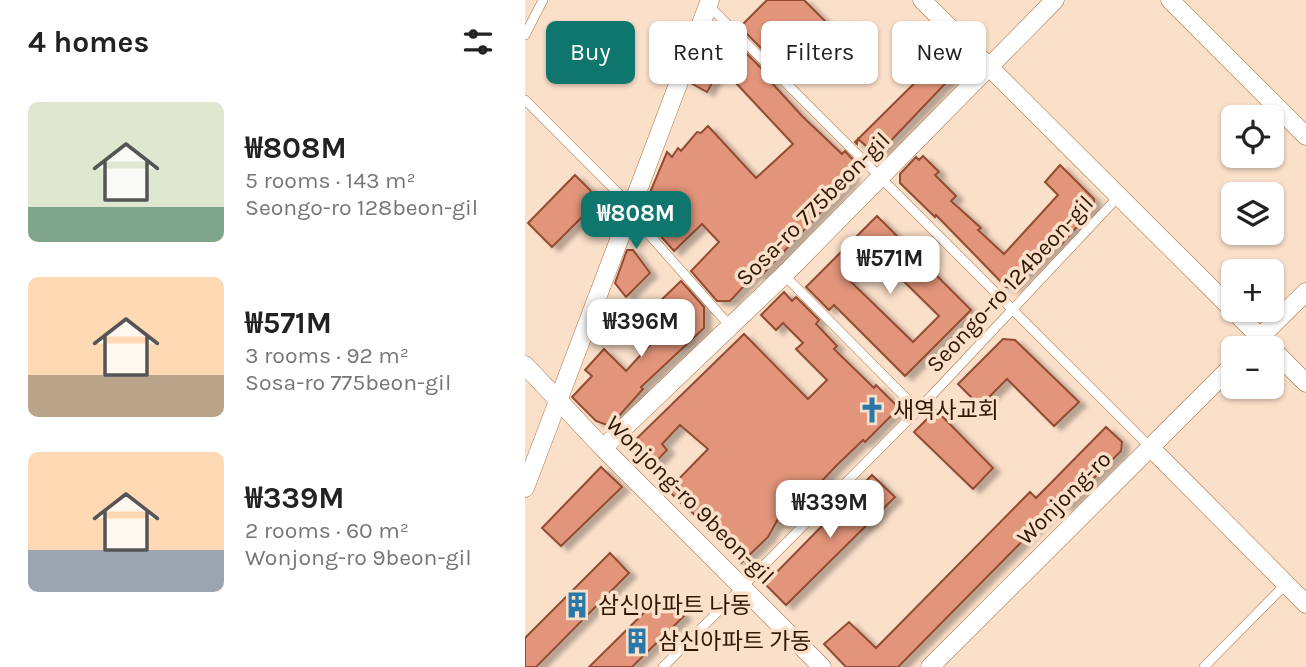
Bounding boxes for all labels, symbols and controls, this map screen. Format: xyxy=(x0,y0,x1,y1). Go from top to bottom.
chip: Buy xyxy=(546,21,635,84)
chip: Rent xyxy=(649,21,747,84)
chip: Filters xyxy=(761,21,878,84)
chip: New xyxy=(892,21,986,84)
icon: filters xyxy=(459,23,497,61)
text: 4 homes xyxy=(28,24,149,60)
map controls xyxy=(1221,105,1284,399)
button: locate xyxy=(1221,105,1284,168)
street label: Sosa-ro 775beon-gil xyxy=(731,127,895,291)
icon: home xyxy=(84,130,168,214)
text: ₩808M xyxy=(245,130,347,166)
text: 5 rooms · 143 m² xyxy=(245,167,416,194)
button: layers xyxy=(1221,182,1284,245)
street label: Seongo-ro 124beon-gil xyxy=(921,190,1099,378)
pin: ₩808M xyxy=(587,191,685,251)
text: Seongo-ro 128beon-gil xyxy=(245,194,478,221)
text: ₩808M xyxy=(597,200,675,227)
pin: ₩571M xyxy=(841,236,939,296)
text: ₩571M xyxy=(857,245,923,272)
button: + xyxy=(1221,259,1284,322)
pin: ₩396M xyxy=(592,300,690,359)
icon: home xyxy=(84,305,168,389)
text: ₩571M xyxy=(245,305,332,341)
text: ₩396M xyxy=(603,308,679,335)
button: − xyxy=(1221,336,1284,399)
text: 3 rooms · 92 m² xyxy=(245,342,409,369)
text: Sosa-ro 775beon-gil xyxy=(245,369,451,396)
church icon: 새역사교회 xyxy=(857,395,887,425)
place label: 새역사교회 xyxy=(893,397,999,424)
street label: Wonjong-ro 9beon-gil xyxy=(600,410,780,590)
street label: Wonjong-ro xyxy=(1011,445,1117,551)
icon: home xyxy=(84,480,168,564)
text: ₩339M xyxy=(245,480,345,516)
pin: ₩339M xyxy=(781,480,879,540)
text: ₩339M xyxy=(792,489,868,516)
text: 2 rooms · 60 m² xyxy=(245,517,409,544)
text: Wonjong-ro 9beon-gil xyxy=(245,544,472,571)
building icon: 삼신아파트 나동 xyxy=(562,590,592,620)
place label: 삼신아파트 나동 xyxy=(598,592,752,619)
building icon: 삼신아파트 가동 xyxy=(622,626,652,656)
place label: 삼신아파트 가동 xyxy=(658,628,812,655)

